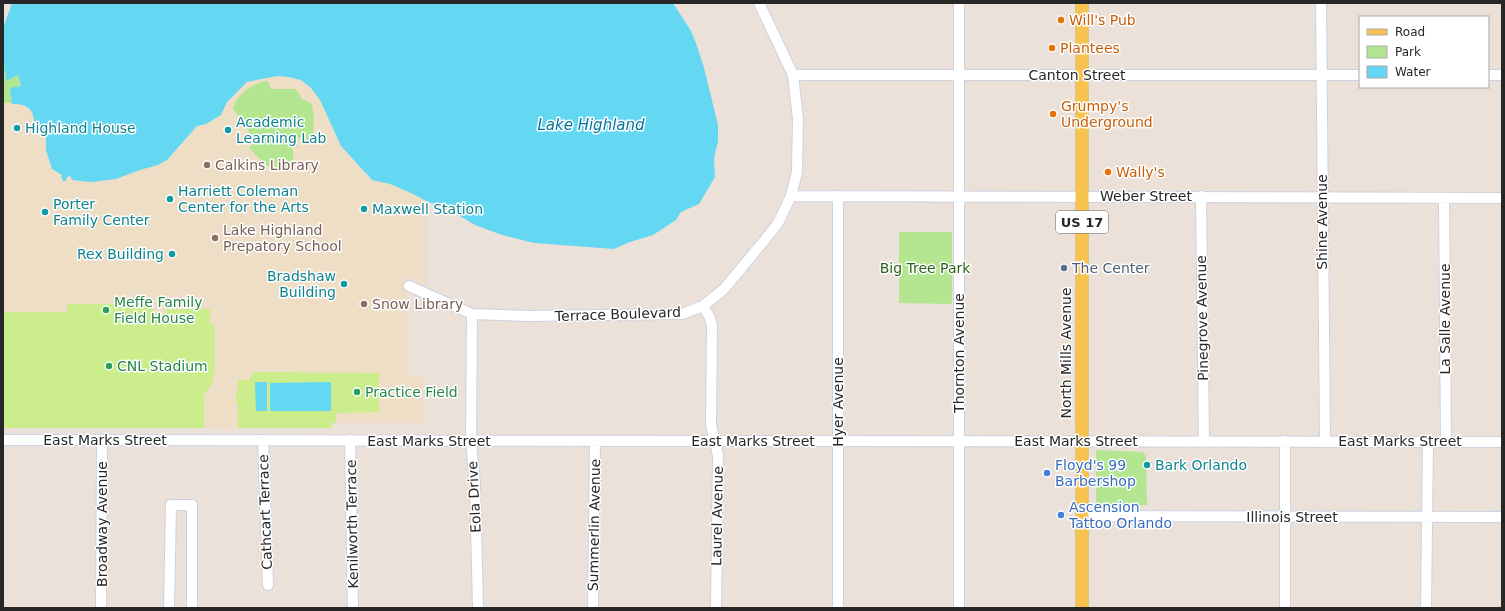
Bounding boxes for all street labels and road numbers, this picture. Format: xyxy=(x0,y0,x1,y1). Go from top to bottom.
street label: Canton Street xyxy=(1028,67,1126,83)
street label: Shine Avenue xyxy=(1314,174,1330,270)
street label: Weber Street xyxy=(1100,188,1192,204)
road number: US 17 xyxy=(1056,211,1108,233)
street label: Pinegrove Avenue xyxy=(1193,255,1211,381)
street label: La Salle Avenue xyxy=(1437,263,1453,375)
street label: North Mills Avenue xyxy=(1058,287,1074,419)
street label: Thornton Avenue xyxy=(951,293,967,414)
street label: Terrace Boulevard xyxy=(554,304,681,324)
street label: Hyer Avenue xyxy=(830,357,846,447)
street label: East Marks Street xyxy=(43,432,167,448)
street label: East Marks Street xyxy=(367,433,491,449)
street label: East Marks Street xyxy=(691,433,815,449)
street label: East Marks Street xyxy=(1014,433,1138,449)
street label: East Marks Street xyxy=(1338,433,1462,449)
street label: Cathcart Terrace xyxy=(255,454,275,570)
street label: Kenilworth Terrace xyxy=(343,459,361,589)
street label: Summerlin Avenue xyxy=(585,459,603,591)
street label: Broadway Avenue xyxy=(94,461,110,587)
street label: Eola Drive xyxy=(464,461,484,533)
street label: Laurel Avenue xyxy=(708,466,726,566)
street label: Illinois Street xyxy=(1246,509,1338,525)

